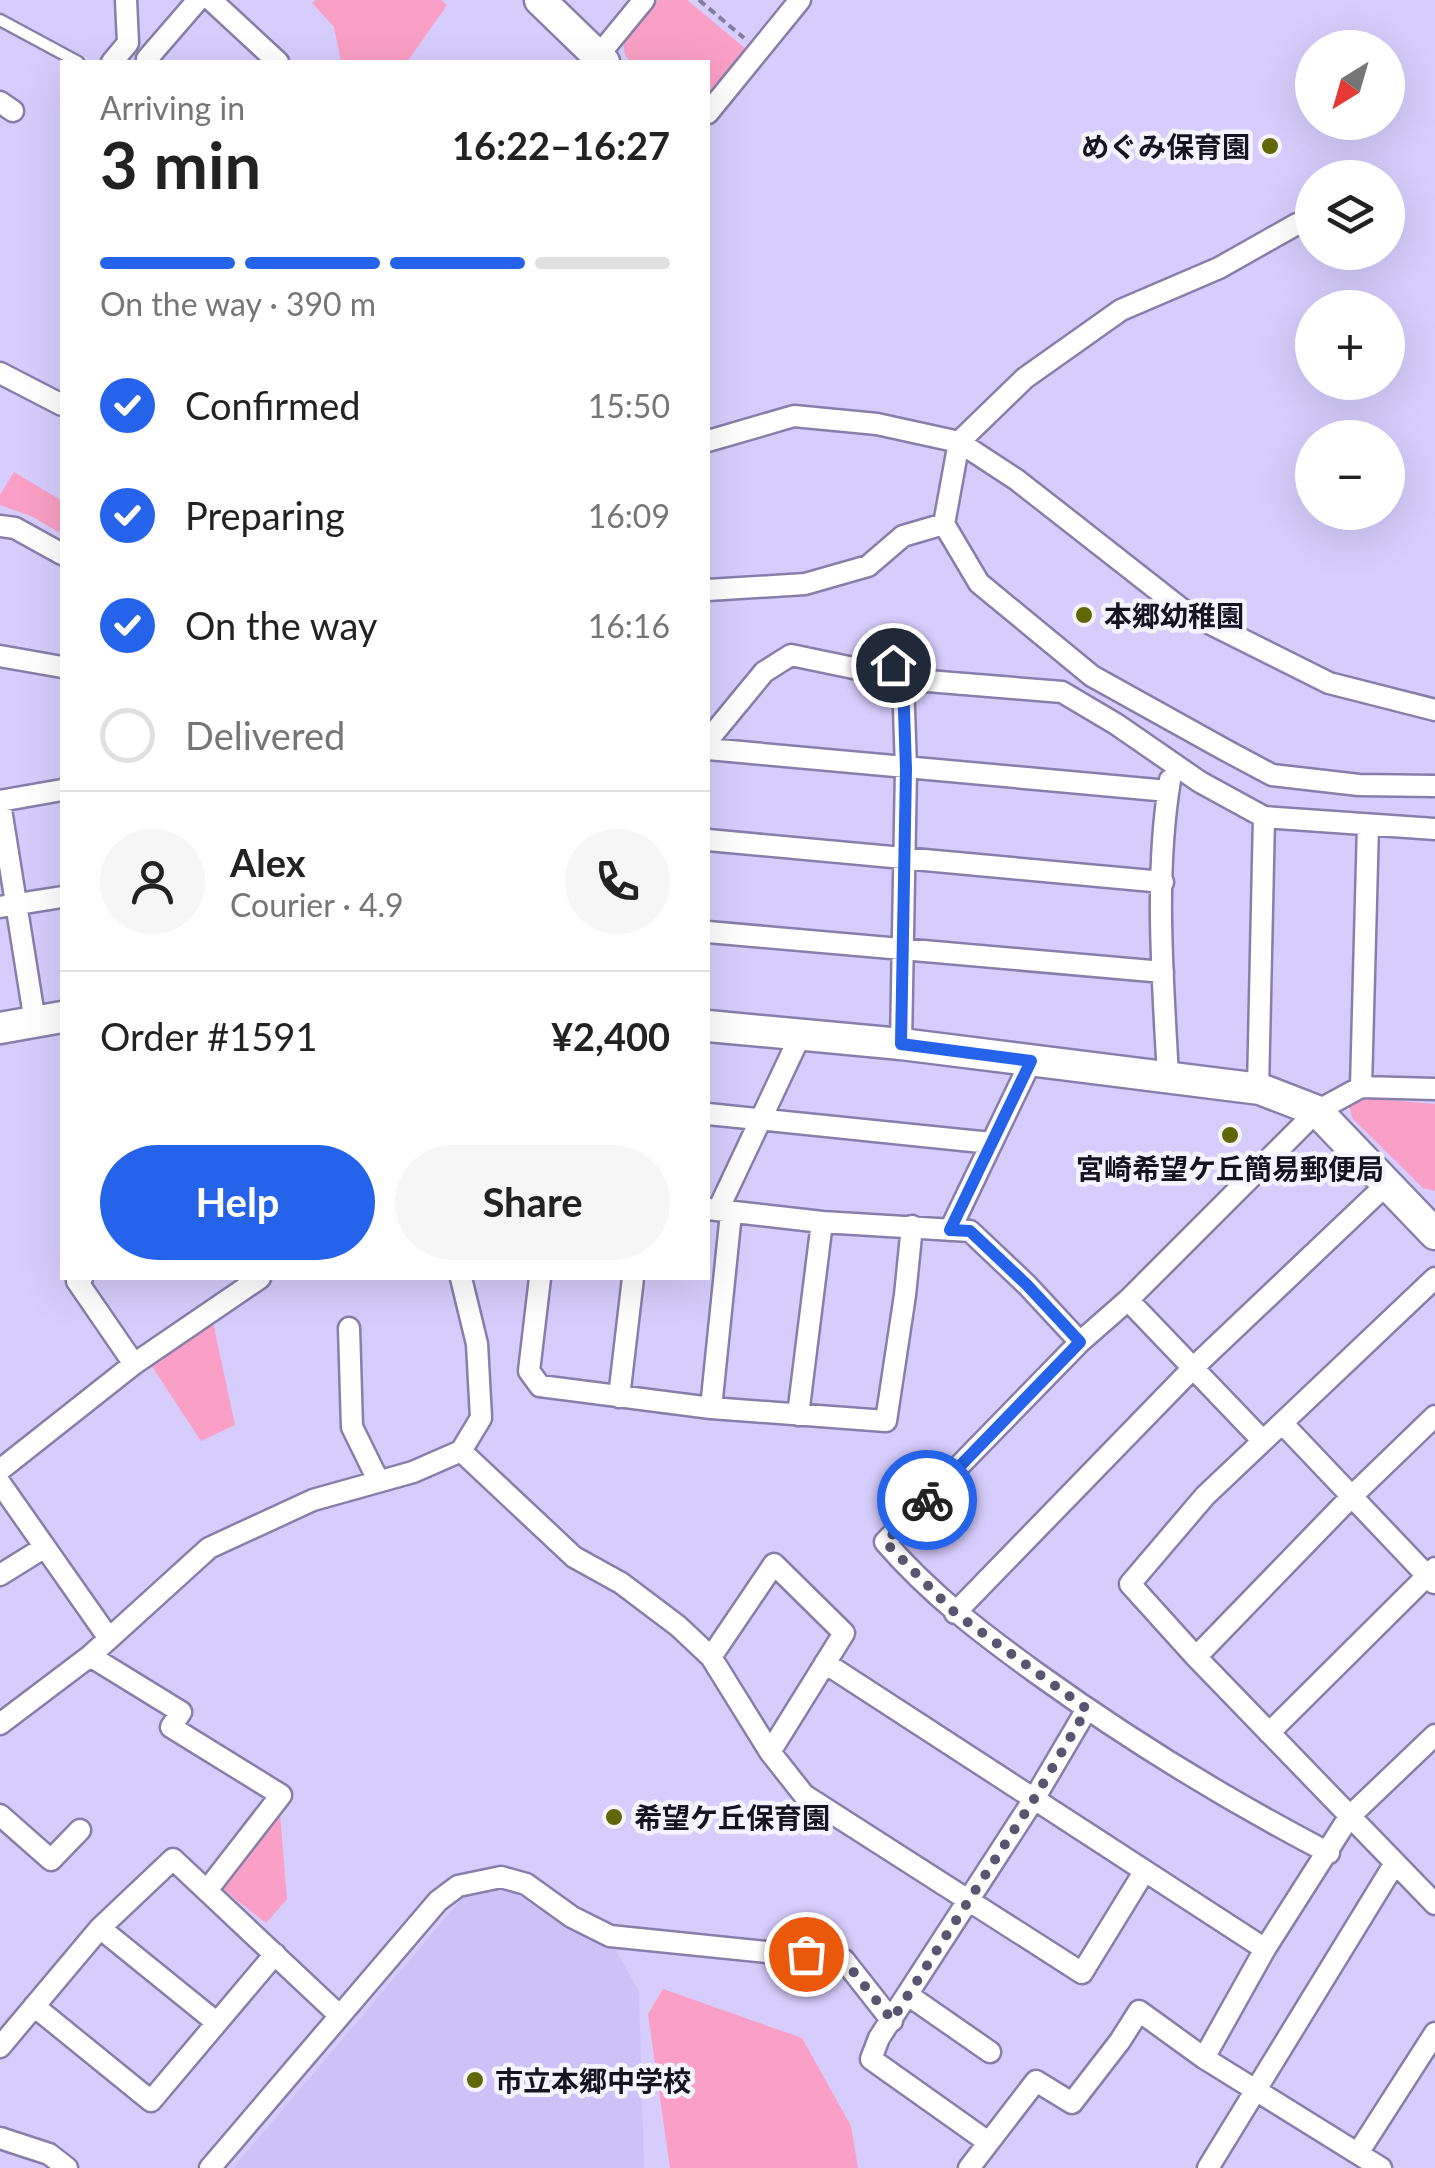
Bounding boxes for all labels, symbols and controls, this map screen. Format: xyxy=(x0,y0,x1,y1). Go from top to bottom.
north arrow xyxy=(1295,30,1405,140)
map controls xyxy=(1295,30,1405,530)
text: Arriving in xyxy=(100,88,245,127)
text: 16:22–16:27 xyxy=(452,122,670,168)
text: 3 min xyxy=(100,125,261,203)
place label: めぐみ保育園 xyxy=(1081,129,1250,163)
marker: めぐみ保育園 xyxy=(1259,135,1281,157)
button: layers xyxy=(1295,160,1405,270)
text: On the way · 390 m xyxy=(100,284,376,323)
button: + xyxy=(1295,290,1405,400)
icon: check xyxy=(100,378,155,433)
text: Confirmed xyxy=(185,382,361,428)
text: 15:50 xyxy=(588,386,670,425)
button: − xyxy=(1295,420,1405,530)
icon: check xyxy=(100,488,155,543)
text: Preparing xyxy=(185,492,345,538)
text: 16:09 xyxy=(588,496,670,535)
icon: check xyxy=(100,598,155,653)
place label: 本郷幼稚園 xyxy=(1104,598,1244,632)
text: On the way xyxy=(185,602,377,648)
marker: 本郷幼稚園 xyxy=(1073,604,1095,626)
text: 16:16 xyxy=(588,606,670,645)
pin xyxy=(851,623,936,708)
icon: home xyxy=(866,638,921,693)
text: Delivered xyxy=(185,712,345,758)
button: person xyxy=(100,829,205,934)
button: phone xyxy=(565,829,670,934)
text: Alex xyxy=(230,839,306,885)
text: Courier · 4.9 xyxy=(230,885,404,924)
text: Order #1591 xyxy=(100,1013,317,1059)
text: ¥2,400 xyxy=(551,1013,670,1059)
marker: 宮崎希望ケ丘簡易郵便局 xyxy=(1219,1124,1241,1146)
button: Help xyxy=(100,1145,375,1260)
button: Share xyxy=(395,1145,670,1260)
place label: 宮崎希望ケ丘簡易郵便局 xyxy=(1076,1151,1384,1185)
courier xyxy=(877,1450,977,1550)
icon: bike xyxy=(900,1473,955,1528)
place label: 希望ケ丘保育園 xyxy=(634,1800,830,1834)
marker: 希望ケ丘保育園 xyxy=(603,1806,625,1828)
pin xyxy=(764,1912,849,1997)
icon: bag xyxy=(779,1927,834,1982)
place label: 市立本郷中学校 xyxy=(495,2063,691,2097)
marker: 市立本郷中学校 xyxy=(464,2069,486,2091)

